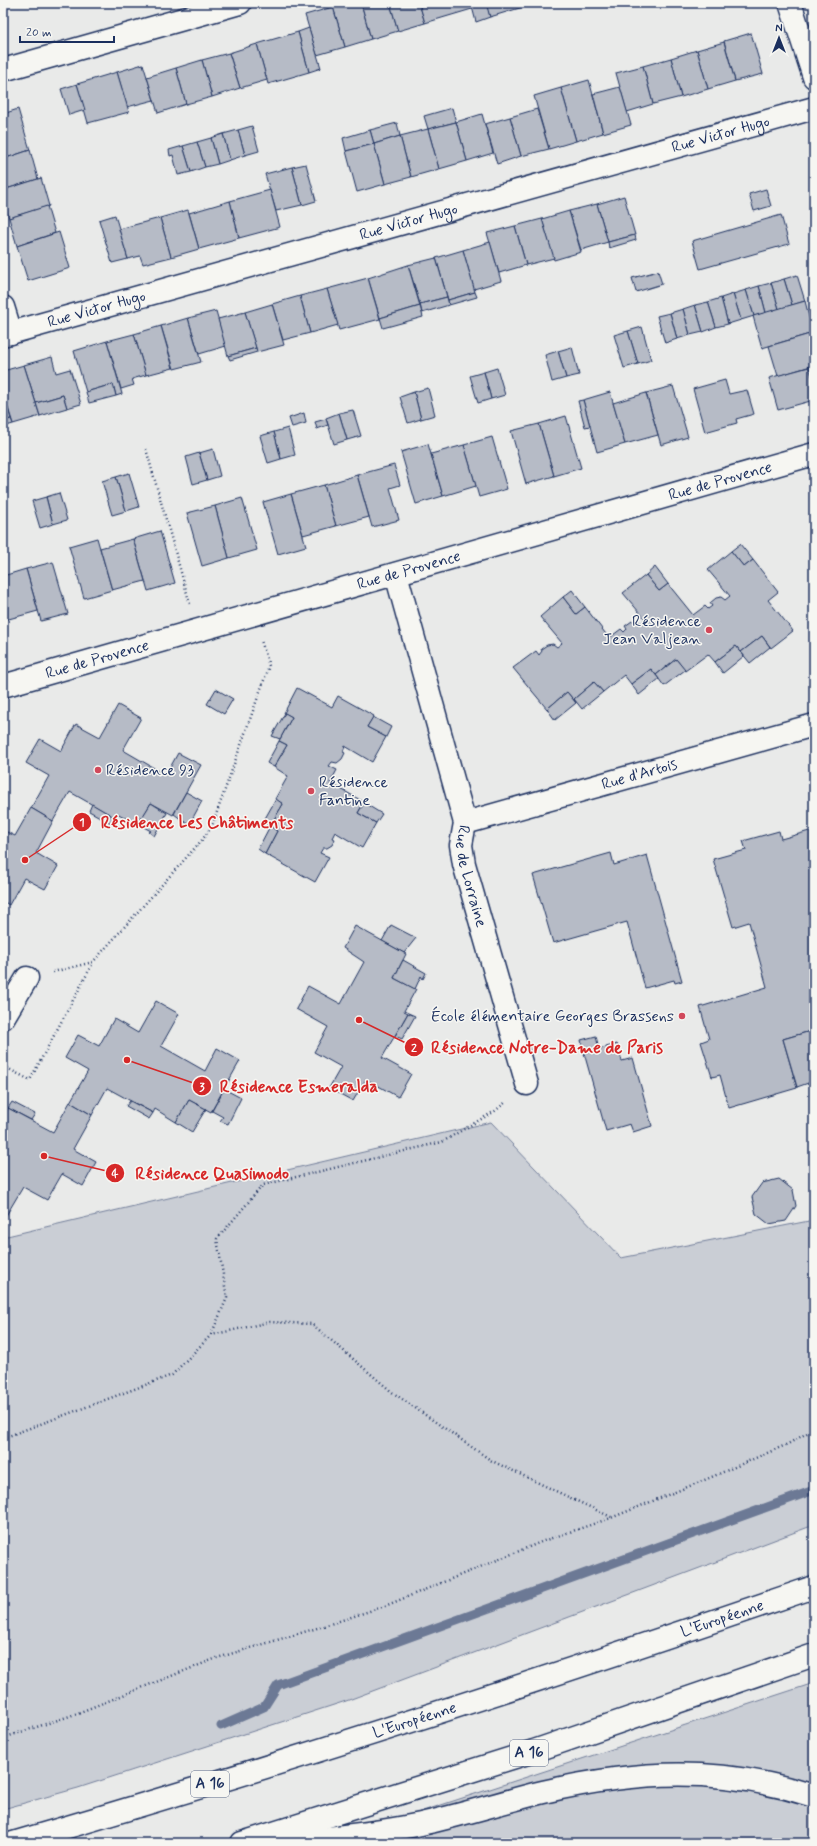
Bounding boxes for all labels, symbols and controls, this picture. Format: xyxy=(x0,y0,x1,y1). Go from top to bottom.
scale bar xyxy=(20,18,114,44)
north arrow xyxy=(759,18,799,58)
text: N xyxy=(775,22,783,36)
text: 20 m xyxy=(26,25,52,41)
street label: Rue Victor Hugo xyxy=(669,110,772,158)
street label: Rue Victor Hugo xyxy=(357,198,460,245)
street label: Rue Victor Hugo xyxy=(45,285,148,333)
street label: Rue de Provence xyxy=(666,456,774,506)
street label: Rue de Provence xyxy=(355,545,463,595)
place label: Résidence Jean Valjean xyxy=(603,611,701,650)
marker: Résidence Jean Valjean xyxy=(704,625,714,635)
street label: Rue de Provence xyxy=(43,634,151,684)
street label: Rue d'Artois xyxy=(599,753,680,795)
place label: Résidence 93 xyxy=(106,760,194,781)
marker: Résidence 93 xyxy=(93,765,103,775)
place label: Résidence Fantine xyxy=(319,772,388,811)
marker: Résidence Fantine xyxy=(306,786,316,796)
callout: Résidence Les Châtiments xyxy=(72,808,303,837)
text: Résidence Les Châtiments xyxy=(101,812,294,834)
text: 1 xyxy=(79,815,85,831)
street label: Rue de Lorraine xyxy=(450,823,492,930)
place label: École élémentaire Georges Brassens xyxy=(431,1006,674,1027)
marker: École élémentaire Georges Brassens xyxy=(677,1011,687,1021)
callout: Résidence Notre-Dame de Paris xyxy=(404,1033,670,1062)
text: Résidence Notre-Dame de Paris xyxy=(431,1037,663,1059)
text: 2 xyxy=(411,1041,417,1057)
callout: Résidence Esmeralda xyxy=(192,1072,386,1101)
text: Résidence Esmeralda xyxy=(220,1076,378,1098)
text: 3 xyxy=(199,1080,205,1096)
callout: Résidence Quasimodo xyxy=(105,1158,299,1187)
text: Résidence Quasimodo xyxy=(135,1163,289,1185)
text: 4 xyxy=(112,1166,119,1182)
street label: L'Européenne xyxy=(678,1594,767,1642)
street label: L'Européenne xyxy=(370,1697,459,1743)
road number: A 16 xyxy=(510,1740,548,1766)
road number: A 16 xyxy=(191,1771,229,1797)

